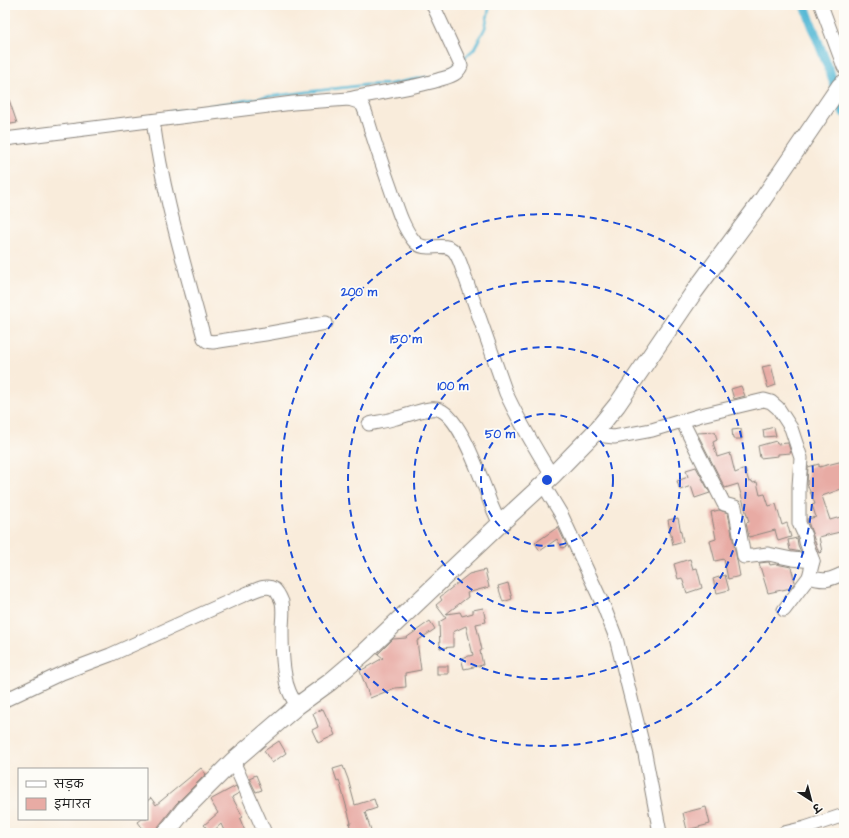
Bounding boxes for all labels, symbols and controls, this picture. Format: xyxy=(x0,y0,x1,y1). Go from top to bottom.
text: 200 m xyxy=(340,284,378,301)
text: 150 m xyxy=(390,331,423,348)
text: 100 m xyxy=(438,378,469,395)
text: 50 m xyxy=(485,426,516,443)
centre of rings xyxy=(540,473,554,487)
legend xyxy=(18,768,148,820)
text: सड़क xyxy=(53,776,85,793)
north arrow xyxy=(791,780,831,820)
text: इमारत xyxy=(54,796,92,813)
text: उ xyxy=(808,799,825,817)

